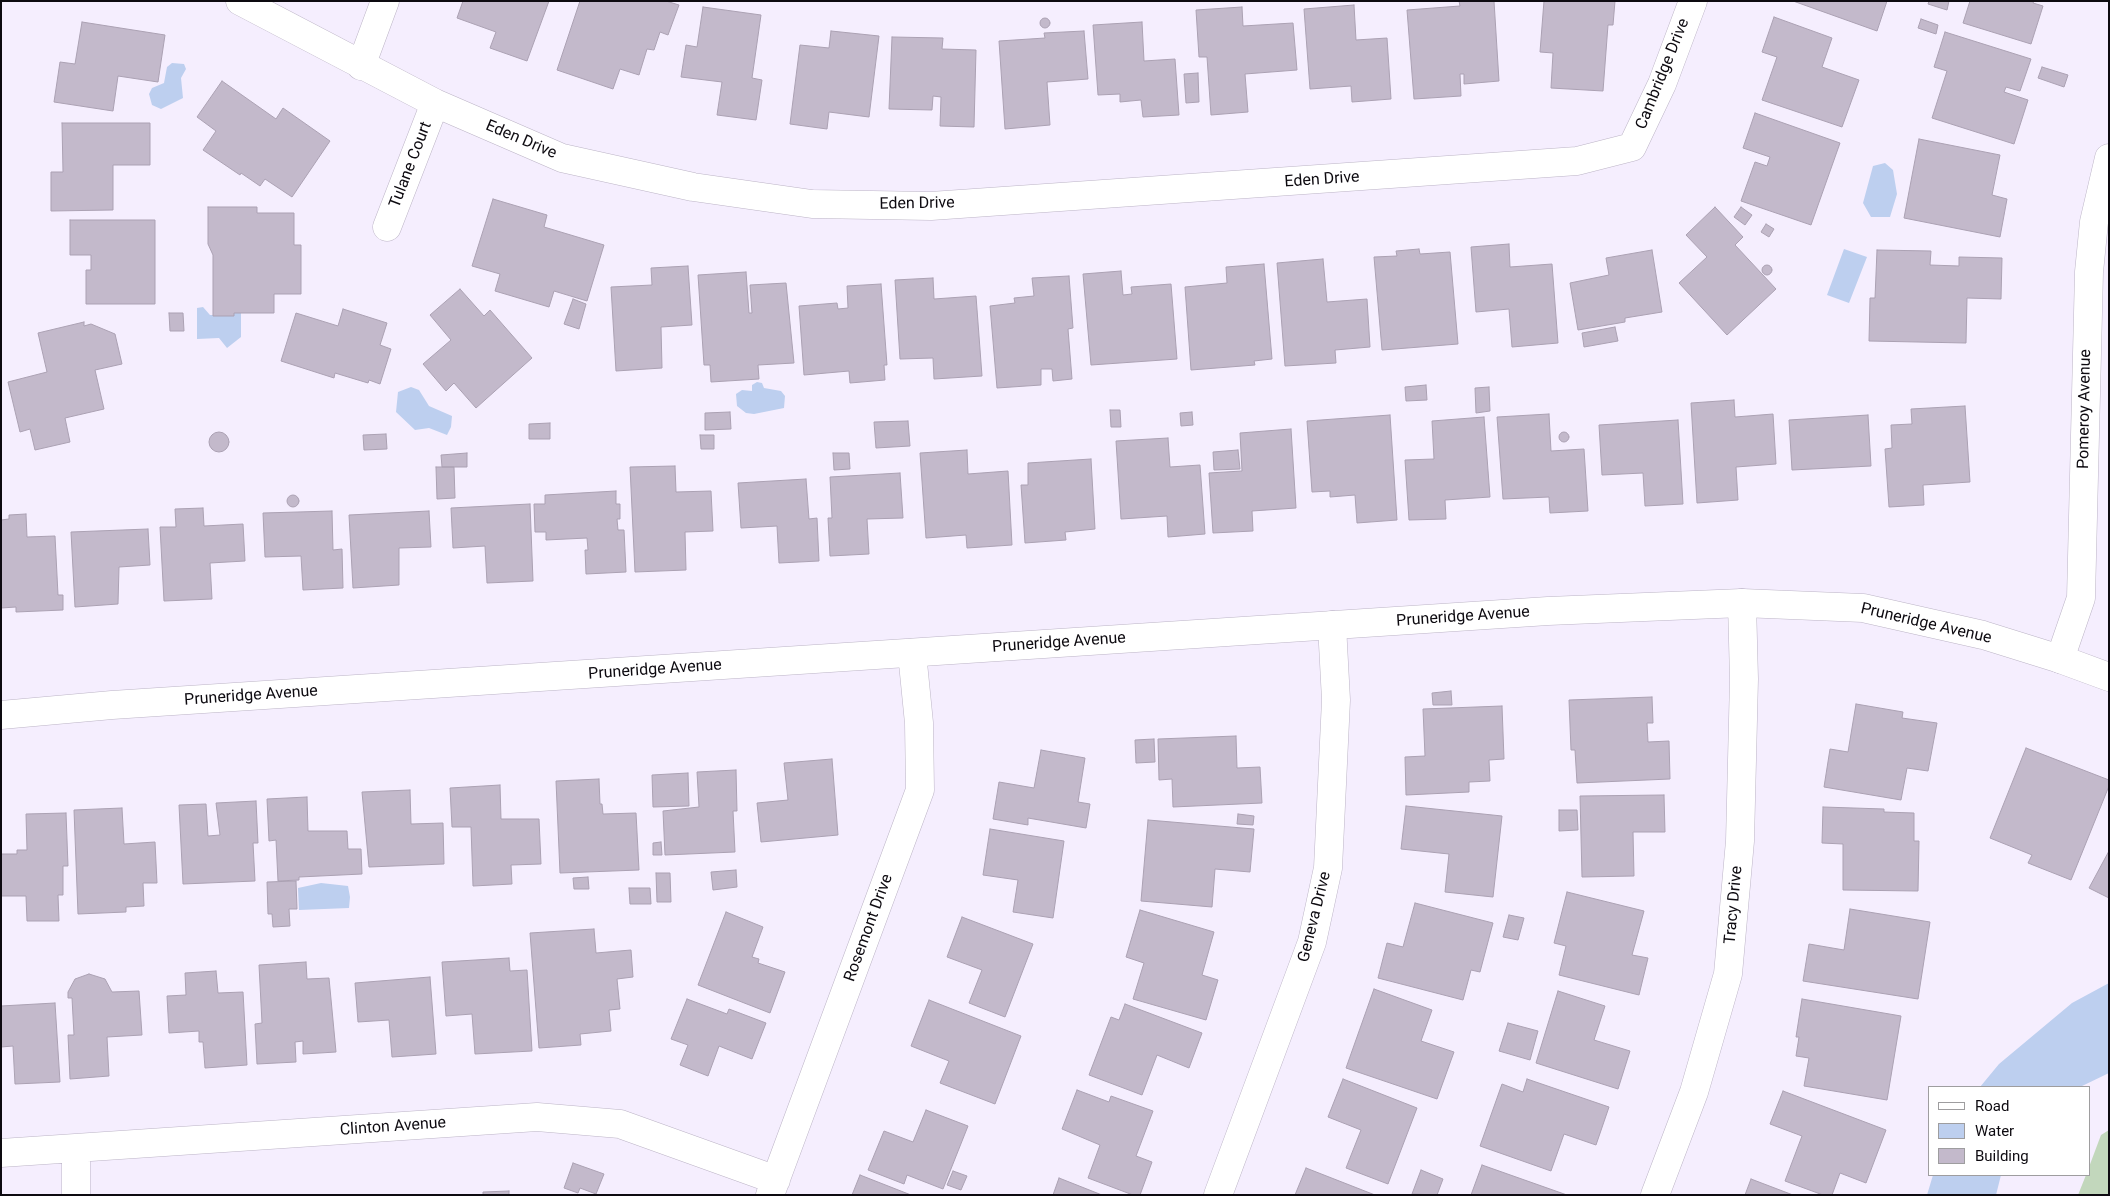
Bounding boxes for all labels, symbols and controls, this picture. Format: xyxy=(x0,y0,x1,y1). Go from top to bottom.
street label: Cambridge Drive xyxy=(1632,16,1694,132)
street label: Eden Drive xyxy=(483,116,559,164)
street label: Tulane Court xyxy=(386,119,436,211)
street label: Eden Drive xyxy=(1284,168,1360,192)
street label: Eden Drive xyxy=(879,194,955,214)
street label: Pomeroy Avenue xyxy=(2074,349,2096,469)
street label: Pruneridge Avenue xyxy=(1859,600,1993,648)
street label: Pruneridge Avenue xyxy=(1396,603,1530,631)
street label: Pruneridge Avenue xyxy=(992,629,1126,657)
street label: Pruneridge Avenue xyxy=(588,656,722,684)
street label: Pruneridge Avenue xyxy=(184,682,318,710)
street label: Tracy Drive xyxy=(1721,865,1747,945)
street label: Geneva Drive xyxy=(1294,870,1336,964)
street label: Rosemont Drive xyxy=(841,872,897,984)
legend xyxy=(1928,1086,2090,1176)
text: Road xyxy=(1975,1097,2009,1115)
street label: Clinton Avenue xyxy=(339,1114,447,1140)
text: Water xyxy=(1975,1122,2014,1140)
text: Building xyxy=(1975,1147,2029,1165)

